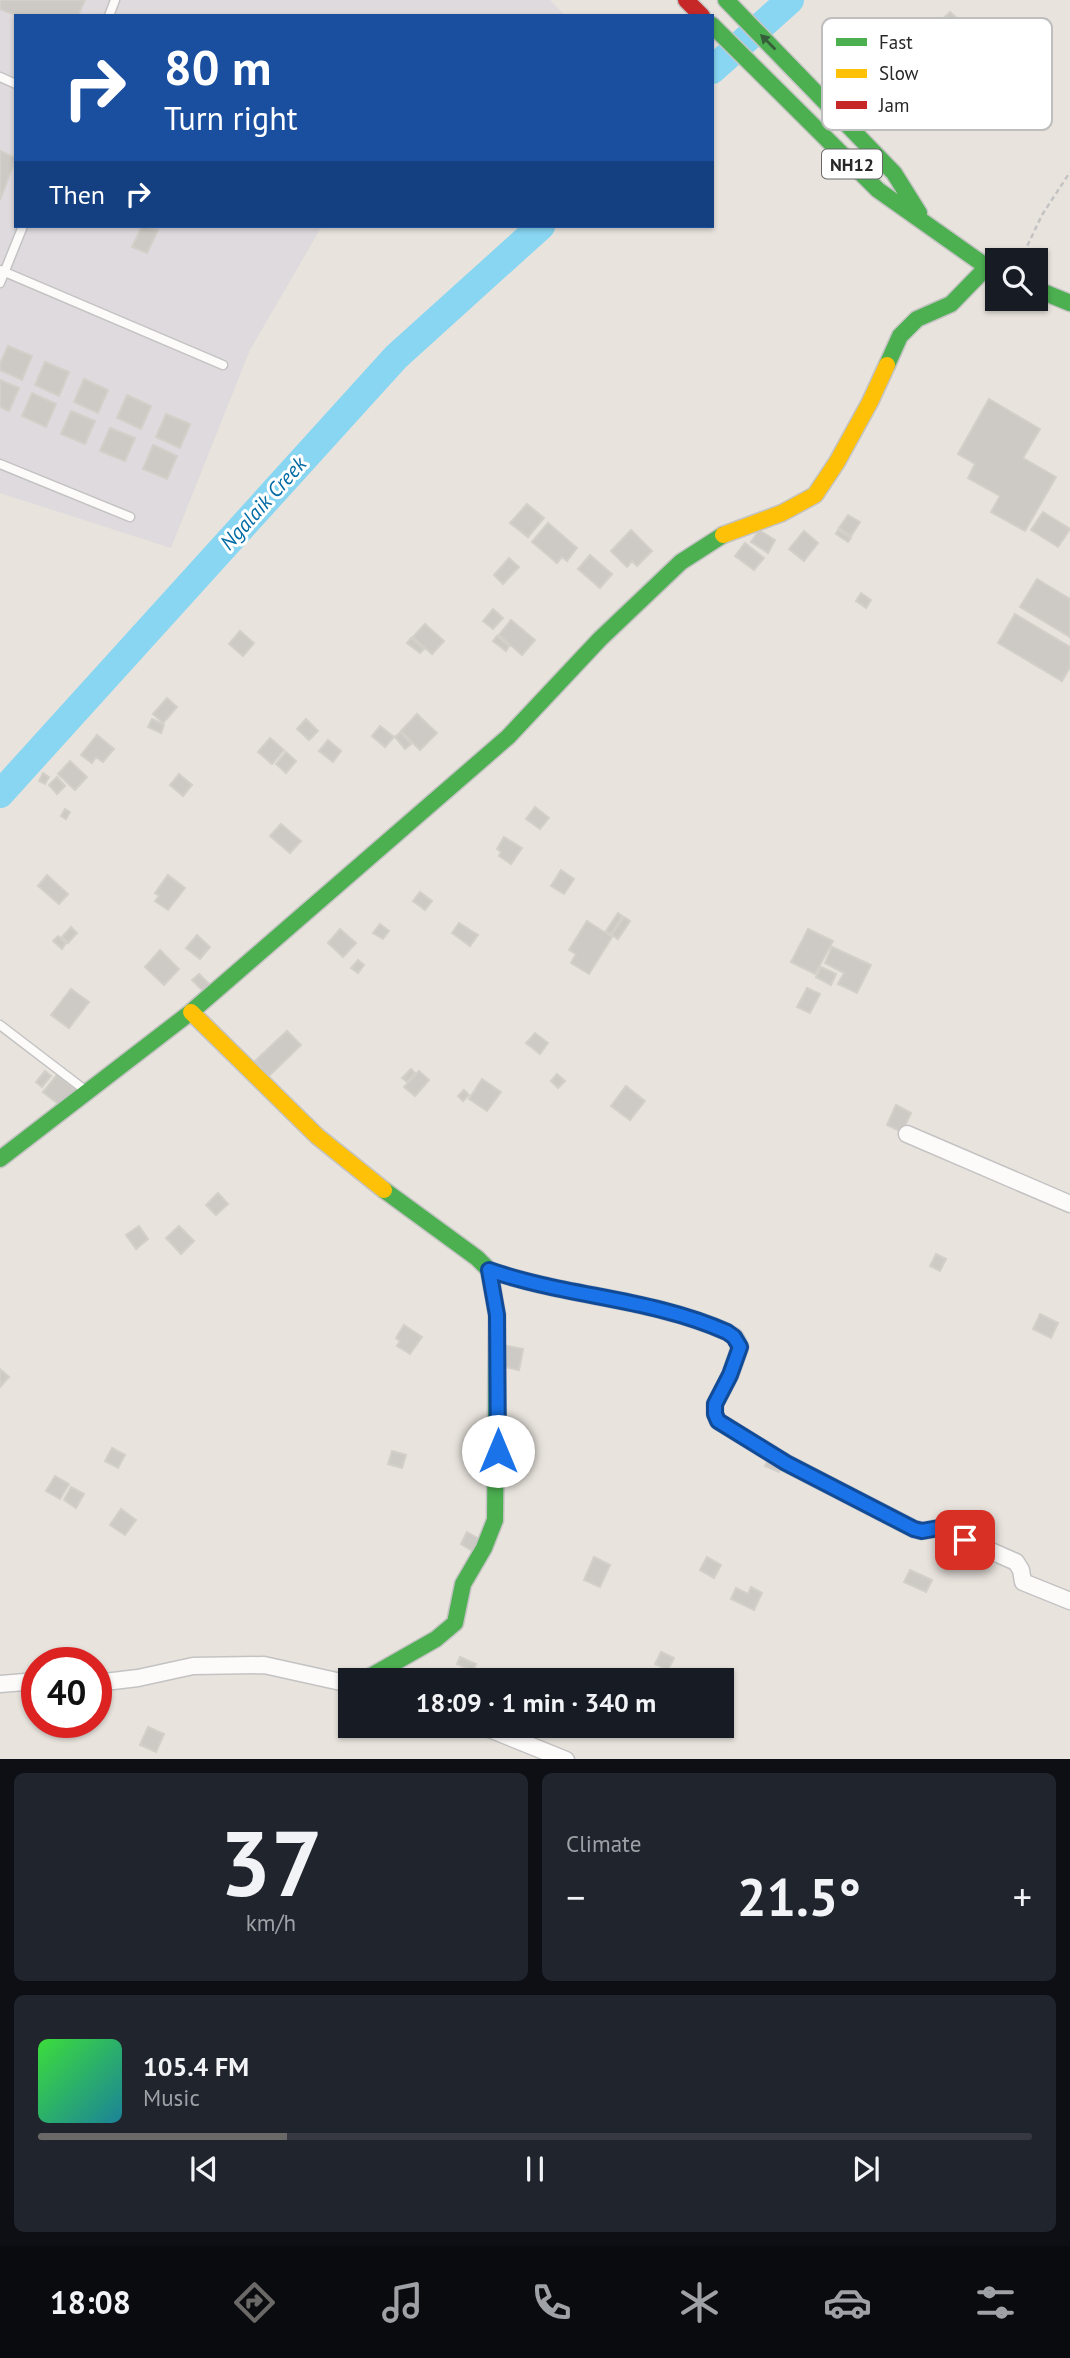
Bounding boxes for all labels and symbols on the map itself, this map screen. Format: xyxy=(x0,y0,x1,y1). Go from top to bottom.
legend xyxy=(822,18,1052,130)
text: Fast xyxy=(879,30,913,54)
one-way arrow xyxy=(760,34,777,50)
text: Slow xyxy=(879,61,919,85)
text: Jam xyxy=(878,93,909,117)
road number: NH12 xyxy=(822,149,882,178)
water label: Ngalaik Creek xyxy=(214,449,313,555)
position arrow xyxy=(461,1414,535,1488)
pin xyxy=(935,1510,995,1570)
speed limit sign: 40 xyxy=(21,1647,112,1738)

